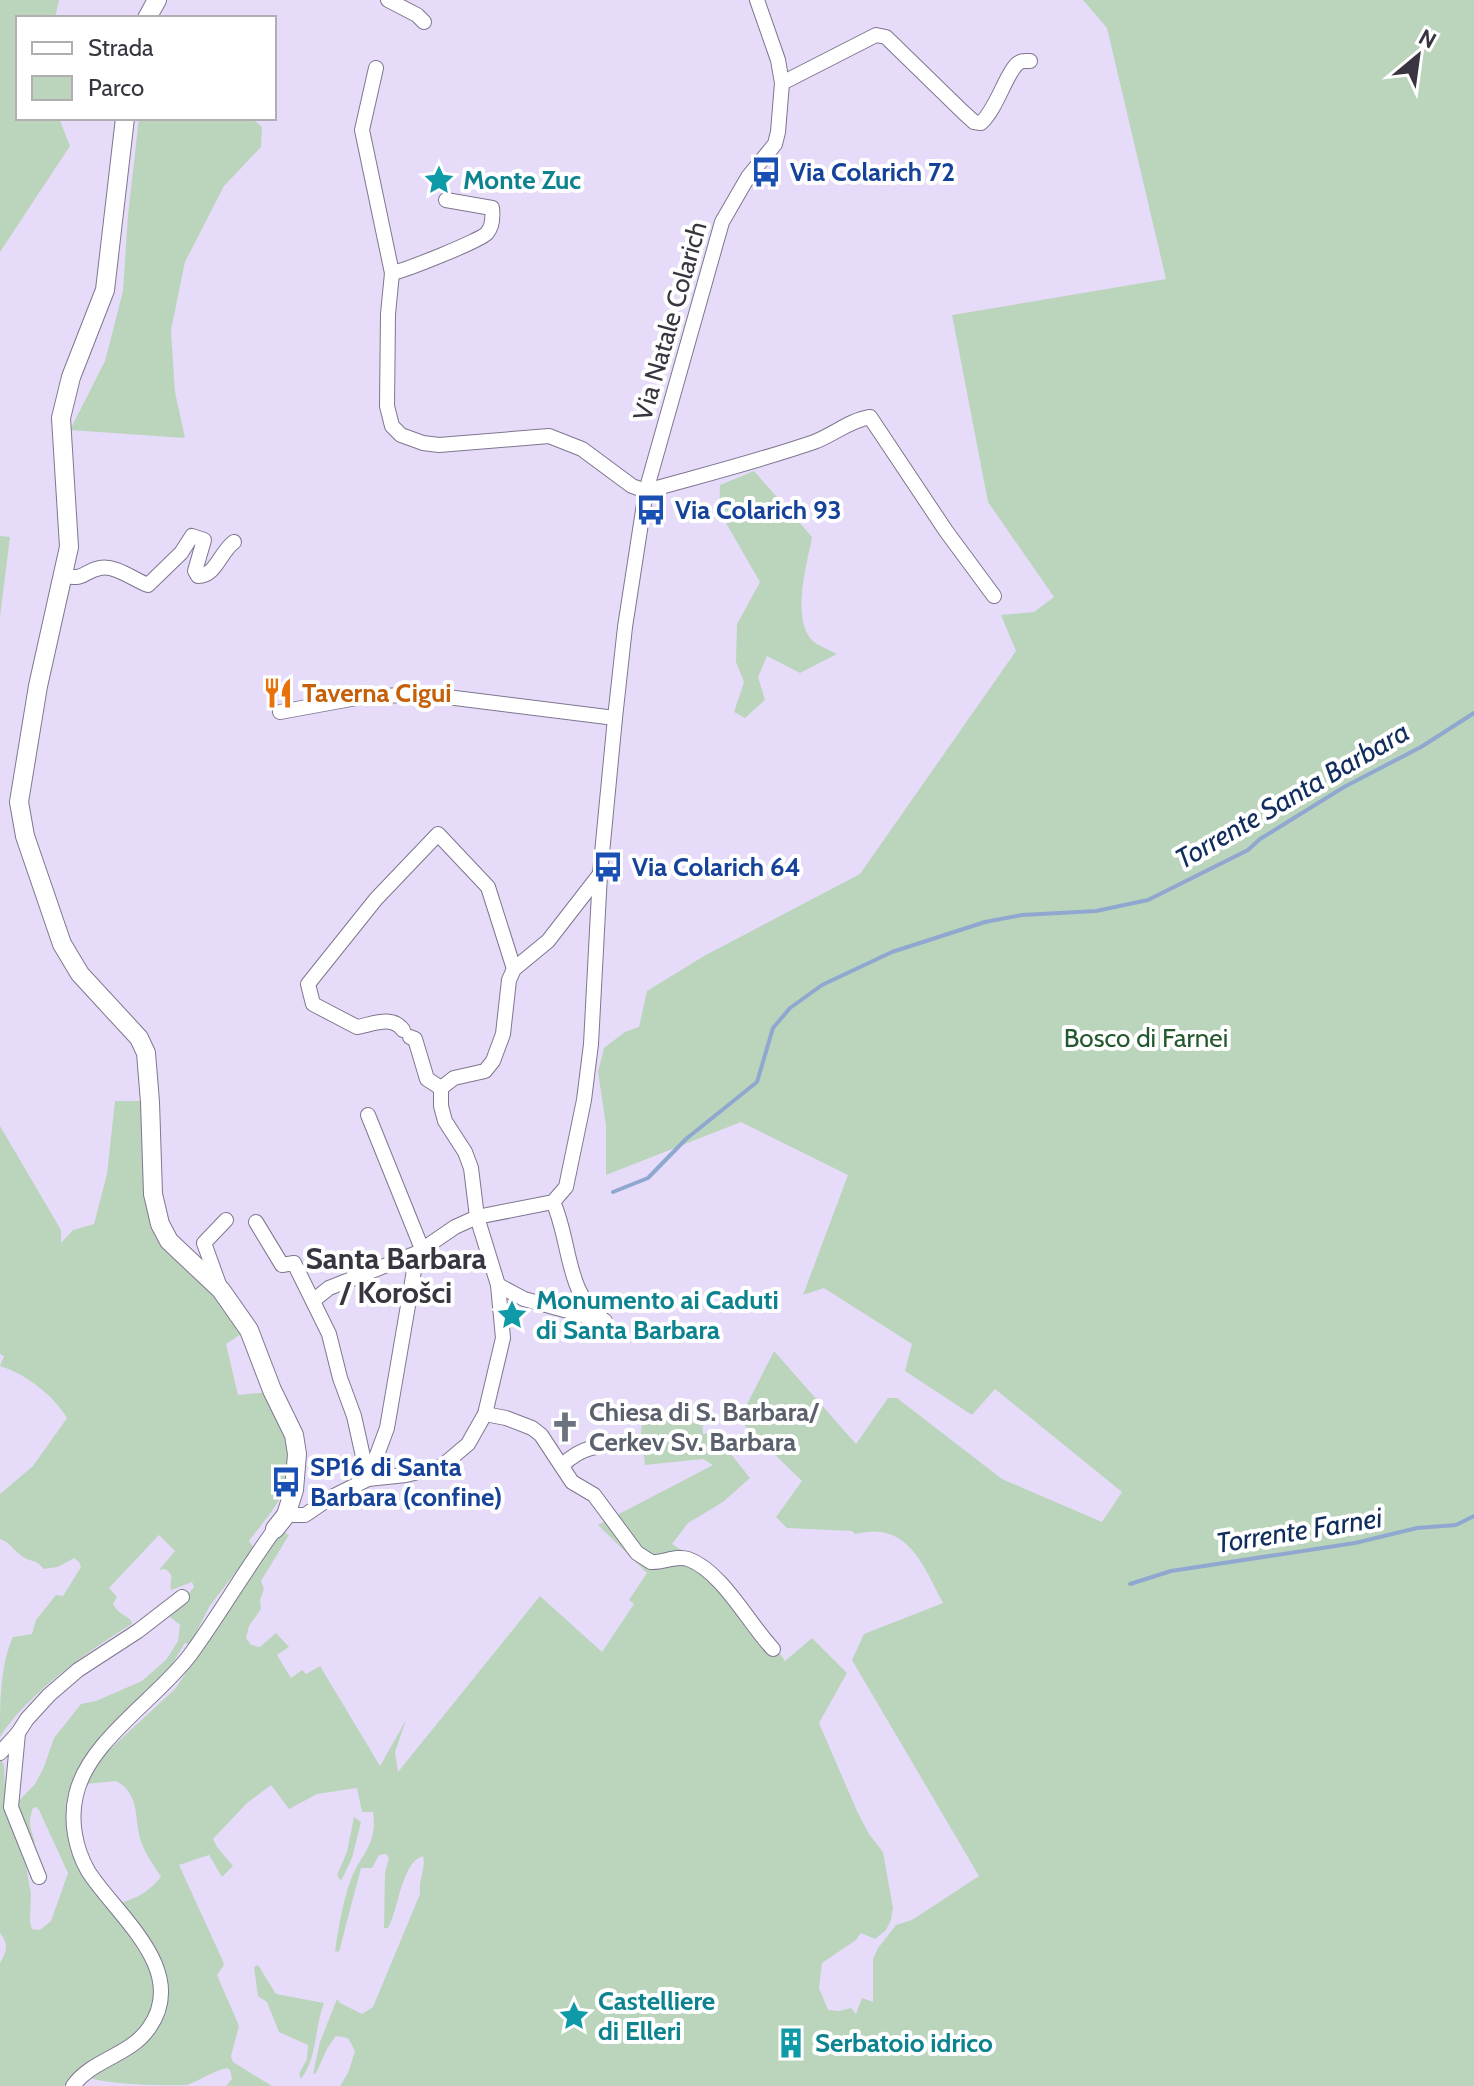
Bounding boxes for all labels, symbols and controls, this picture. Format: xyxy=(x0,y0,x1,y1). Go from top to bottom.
legend xyxy=(16,16,276,120)
north arrow xyxy=(1378,16,1458,96)
text: N xyxy=(1414,23,1441,55)
text: Strada xyxy=(88,33,154,62)
text: Parco xyxy=(88,73,144,102)
bus stop icon: Via Colarich 72 xyxy=(749,155,783,189)
place label: Via Colarich 72 xyxy=(790,156,955,188)
place icon: Monte Zuc xyxy=(422,163,456,197)
place label: Monte Zuc xyxy=(463,164,581,196)
street label: Via Natale Colarich xyxy=(626,218,714,424)
bus stop icon: Via Colarich 93 xyxy=(634,493,668,527)
place label: Via Colarich 93 xyxy=(675,494,842,526)
restaurant icon: Taverna Cigui xyxy=(261,676,295,710)
place label: Taverna Cigui xyxy=(302,677,452,709)
water label: Torrente Santa Barbara xyxy=(1169,714,1415,876)
bus stop icon: Via Colarich 64 xyxy=(591,850,625,884)
place label: Via Colarich 64 xyxy=(632,851,801,883)
park label: Bosco di Farnei xyxy=(1064,1022,1228,1054)
district label: Santa Barbara / Korošci xyxy=(305,1240,487,1311)
place label: Monumento ai Caduti di Santa Barbara xyxy=(536,1284,779,1346)
place icon: Monumento ai Caduti di Santa Barbara xyxy=(495,1298,529,1332)
place label: Chiesa di S. Barbara/ Cerkev Sv. Barbara xyxy=(589,1396,820,1458)
church icon: Chiesa di S. Barbara/ Cerkev Sv. Barbara xyxy=(548,1410,582,1444)
place label: SP16 di Santa Barbara (confine) xyxy=(310,1451,502,1513)
bus stop icon: SP16 di Santa Barbara (confine) xyxy=(269,1465,303,1499)
water label: Torrente Farnei xyxy=(1214,1500,1385,1560)
place label: Castelliere di Elleri xyxy=(598,1985,715,2047)
place icon: Castelliere di Elleri xyxy=(557,1999,591,2033)
building icon: Serbatoio idrico xyxy=(774,2026,808,2060)
place label: Serbatoio idrico xyxy=(815,2027,993,2059)

